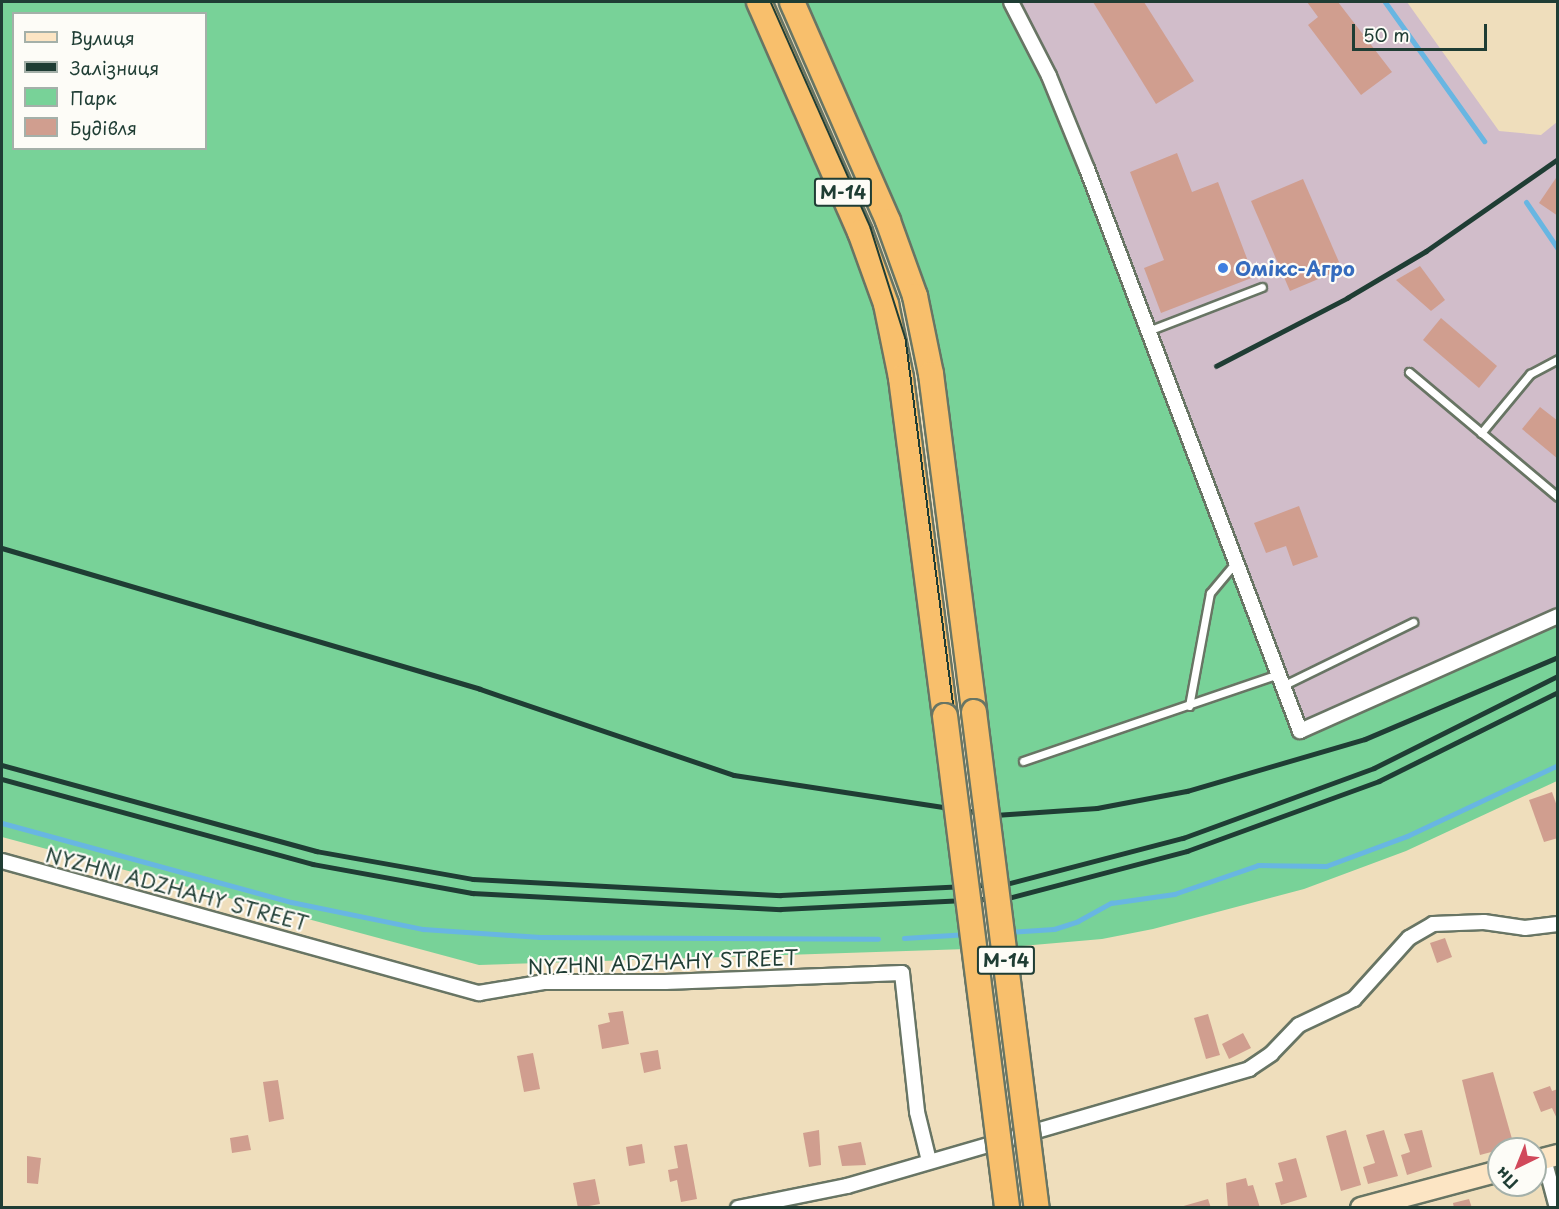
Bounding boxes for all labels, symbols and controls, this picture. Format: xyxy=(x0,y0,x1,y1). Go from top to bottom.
legend xyxy=(12,12,207,150)
scale bar xyxy=(1355,12,1490,50)
text: 50 m xyxy=(1363,21,1410,48)
text: Вулиця xyxy=(70,24,135,51)
text: Залізниця xyxy=(70,54,159,81)
text: Парк xyxy=(70,84,116,111)
text: Будівля xyxy=(70,114,137,141)
road number: М-14 xyxy=(813,177,873,207)
place label: Омiкс-Агро xyxy=(1235,256,1355,280)
marker: Омiкс-Агро xyxy=(1216,261,1230,275)
street label: NYZHNI ADZHAHY STREET xyxy=(43,842,311,936)
street label: NYZHNI ADZHAHY STREET xyxy=(527,945,799,979)
road number: М-14 xyxy=(976,945,1036,975)
north arrow xyxy=(1487,1137,1547,1197)
text: Пн xyxy=(1489,1162,1523,1195)

